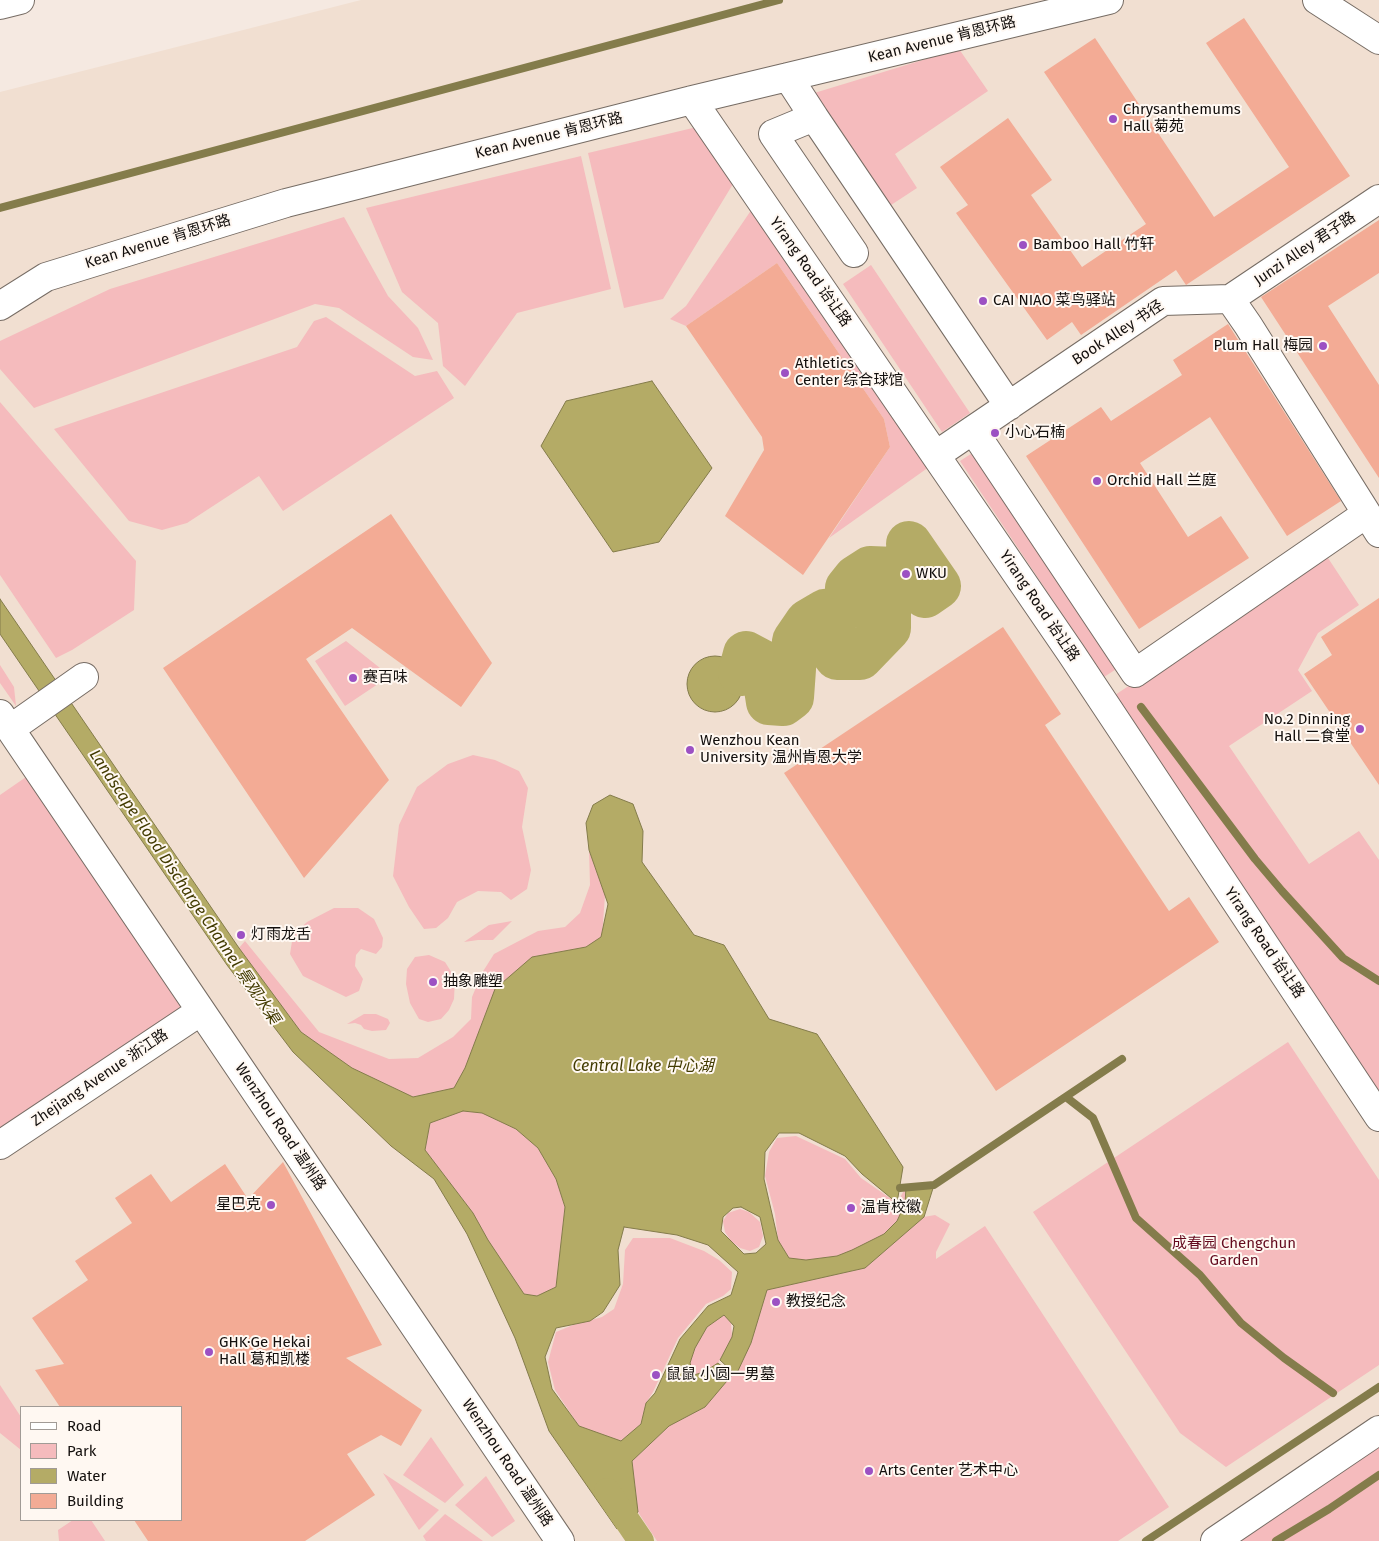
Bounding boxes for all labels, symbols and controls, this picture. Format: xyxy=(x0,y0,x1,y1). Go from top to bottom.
street label: Kean Avenue 肯恩环路 xyxy=(866,13,1018,67)
place label: Chrysanthemums Hall 菊苑 xyxy=(1123,101,1241,136)
street label: Kean Avenue 肯恩环路 xyxy=(473,109,625,163)
marker: Chrysanthemums Hall 菊苑 xyxy=(1107,113,1119,125)
street label: Junzi Alley 君子路 xyxy=(1251,208,1359,290)
street label: Kean Avenue 肯恩环路 xyxy=(83,211,233,273)
street label: Yirang Road 诒让路 xyxy=(765,214,855,330)
place label: Bamboo Hall 竹轩 xyxy=(1033,236,1155,254)
marker: Bamboo Hall 竹轩 xyxy=(1017,239,1029,251)
place label: CAI NIAO 菜鸟驿站 xyxy=(993,292,1116,310)
marker: CAI NIAO 菜鸟驿站 xyxy=(977,295,989,307)
street label: Book Alley 书径 xyxy=(1069,297,1167,369)
place label: Plum Hall 梅园 xyxy=(1214,337,1313,355)
marker: Plum Hall 梅园 xyxy=(1317,340,1329,352)
place label: Athletics Center 综合球馆 xyxy=(795,355,903,390)
marker: Athletics Center 综合球馆 xyxy=(779,367,791,379)
place label: 小心石楠 xyxy=(1005,424,1065,442)
marker: 小心石楠 xyxy=(989,427,1001,439)
place label: Orchid Hall 兰庭 xyxy=(1107,472,1217,490)
marker: Orchid Hall 兰庭 xyxy=(1091,475,1103,487)
street label: Yirang Road 诒让路 xyxy=(995,547,1083,665)
place label: WKU xyxy=(916,565,947,583)
marker: WKU xyxy=(900,568,912,580)
place label: 赛百味 xyxy=(363,669,408,687)
marker: 赛百味 xyxy=(347,672,359,684)
place label: No.2 Dinning Hall 二食堂 xyxy=(1264,711,1350,746)
marker: No.2 Dinning Hall 二食堂 xyxy=(1354,723,1366,735)
place label: Wenzhou Kean University 温州肯恩大学 xyxy=(700,732,862,767)
marker: Wenzhou Kean University 温州肯恩大学 xyxy=(684,744,696,756)
water label: Landscape Flood Discharge Channel 景观水渠 xyxy=(85,746,283,1028)
street label: Yirang Road 诒让路 xyxy=(1220,884,1308,1002)
place label: 灯雨龙舌 xyxy=(251,926,311,944)
marker: 灯雨龙舌 xyxy=(235,929,247,941)
place label: 抽象雕塑 xyxy=(443,973,503,991)
marker: 抽象雕塑 xyxy=(427,976,439,988)
street label: Zhejiang Avenue 浙江路 xyxy=(28,1026,172,1130)
water label: Central Lake 中心湖 xyxy=(573,1057,713,1077)
street label: Wenzhou Road 温州路 xyxy=(231,1060,329,1194)
place label: 星巴克 xyxy=(216,1196,261,1214)
marker: 星巴克 xyxy=(265,1199,277,1211)
place label: 温肯校徽 xyxy=(861,1199,921,1217)
marker: 温肯校徽 xyxy=(845,1202,857,1214)
park label: 成春园 Chengchun Garden xyxy=(1172,1235,1296,1270)
place label: 教授纪念 xyxy=(786,1293,846,1311)
marker: 教授纪念 xyxy=(770,1296,782,1308)
place label: GHK·Ge Hekai Hall 葛和凯楼 xyxy=(219,1334,310,1369)
marker: GHK·Ge Hekai Hall 葛和凯楼 xyxy=(203,1346,215,1358)
place label: 鼠鼠 小圆一男墓 xyxy=(666,1366,775,1384)
marker: 鼠鼠 小圆一男墓 xyxy=(650,1369,662,1381)
street label: Wenzhou Road 温州路 xyxy=(458,1396,556,1530)
legend xyxy=(20,1406,182,1521)
text: Road xyxy=(67,1417,102,1435)
text: Park xyxy=(67,1442,97,1460)
place label: Arts Center 艺术中心 xyxy=(879,1462,1018,1480)
marker: Arts Center 艺术中心 xyxy=(863,1465,875,1477)
text: Water xyxy=(67,1467,106,1485)
text: Building xyxy=(67,1492,123,1510)

